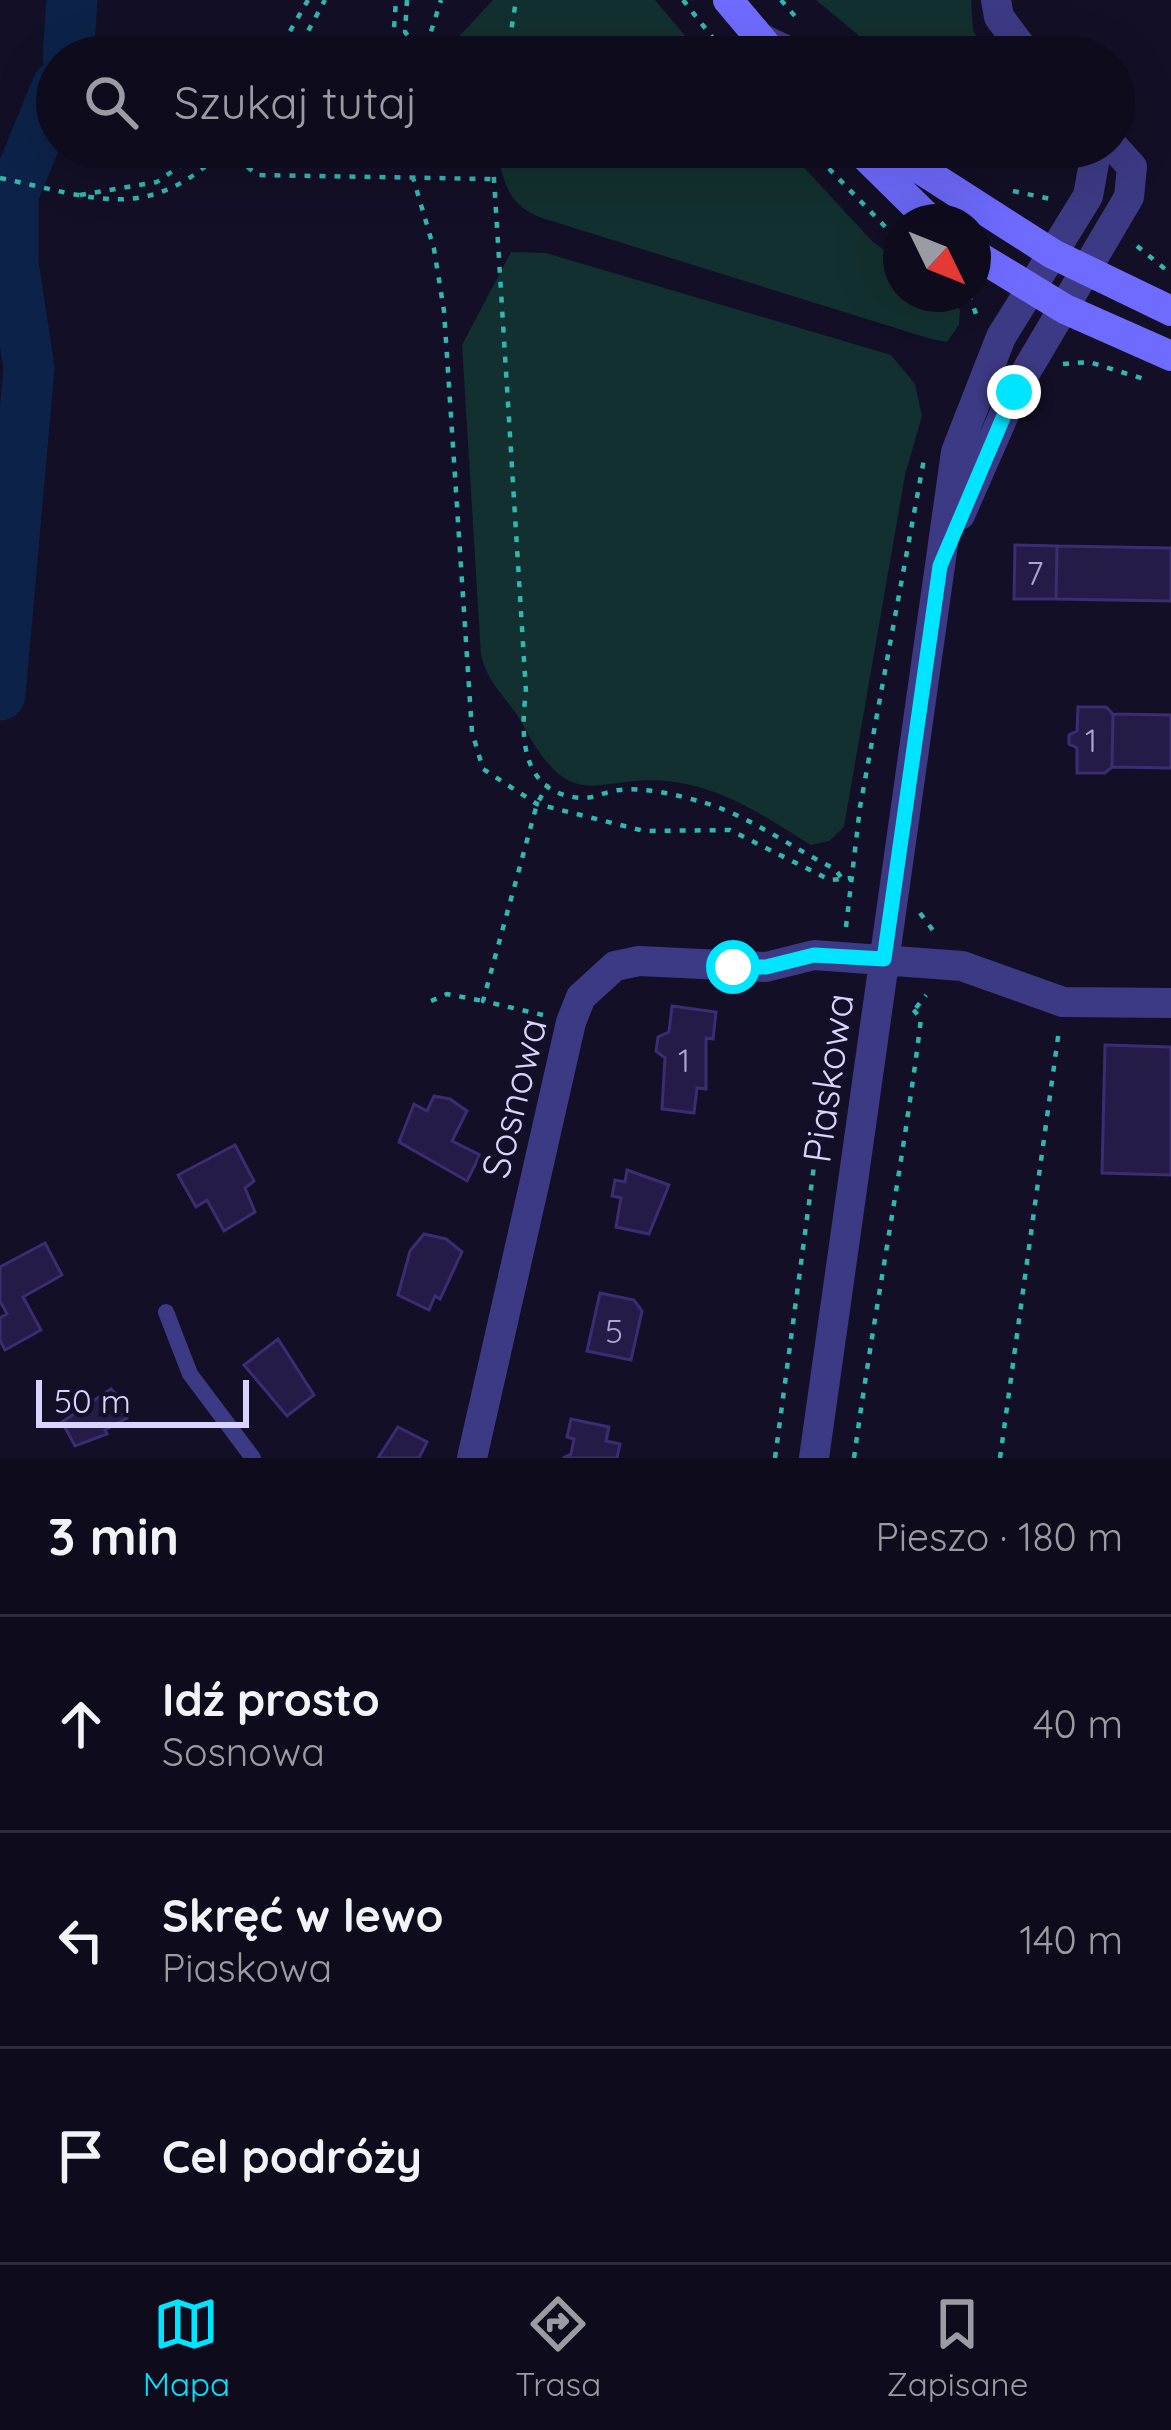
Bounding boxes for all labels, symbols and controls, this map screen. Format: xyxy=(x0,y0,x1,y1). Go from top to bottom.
search box xyxy=(36,36,1135,168)
icon: search xyxy=(78,69,144,135)
text: Szukaj tutaj xyxy=(174,74,418,130)
north arrow xyxy=(883,204,991,312)
route end xyxy=(987,365,1041,419)
house number: 7 xyxy=(1027,552,1043,593)
house number: 1 xyxy=(1085,719,1097,760)
route start xyxy=(706,940,760,994)
street label: Piaskowa xyxy=(791,990,864,1166)
street label: Sosnowa xyxy=(470,1013,557,1183)
house number: 1 xyxy=(678,1039,690,1080)
house number: 5 xyxy=(605,1310,623,1351)
scale bar xyxy=(36,1374,249,1427)
text: 50 m xyxy=(54,1380,131,1421)
text: 3 min xyxy=(48,1504,179,1568)
text: Pieszo · 180 m xyxy=(875,1512,1123,1561)
text: Idź prosto xyxy=(162,1671,380,1727)
icon: ahead xyxy=(48,1691,114,1757)
text: 40 m xyxy=(1033,1699,1123,1748)
text: Sosnowa xyxy=(162,1727,325,1776)
text: Skręć w lewo xyxy=(162,1887,444,1943)
icon: left xyxy=(48,1907,114,1973)
text: 140 m xyxy=(1019,1915,1123,1964)
text: Piaskowa xyxy=(162,1943,332,1992)
icon: arrive xyxy=(48,2123,114,2189)
text: Cel podróży xyxy=(162,2128,422,2184)
tab: Mapa xyxy=(143,2291,230,2404)
tab: Trasa xyxy=(515,2291,601,2404)
tab: Zapisane xyxy=(887,2291,1028,2404)

